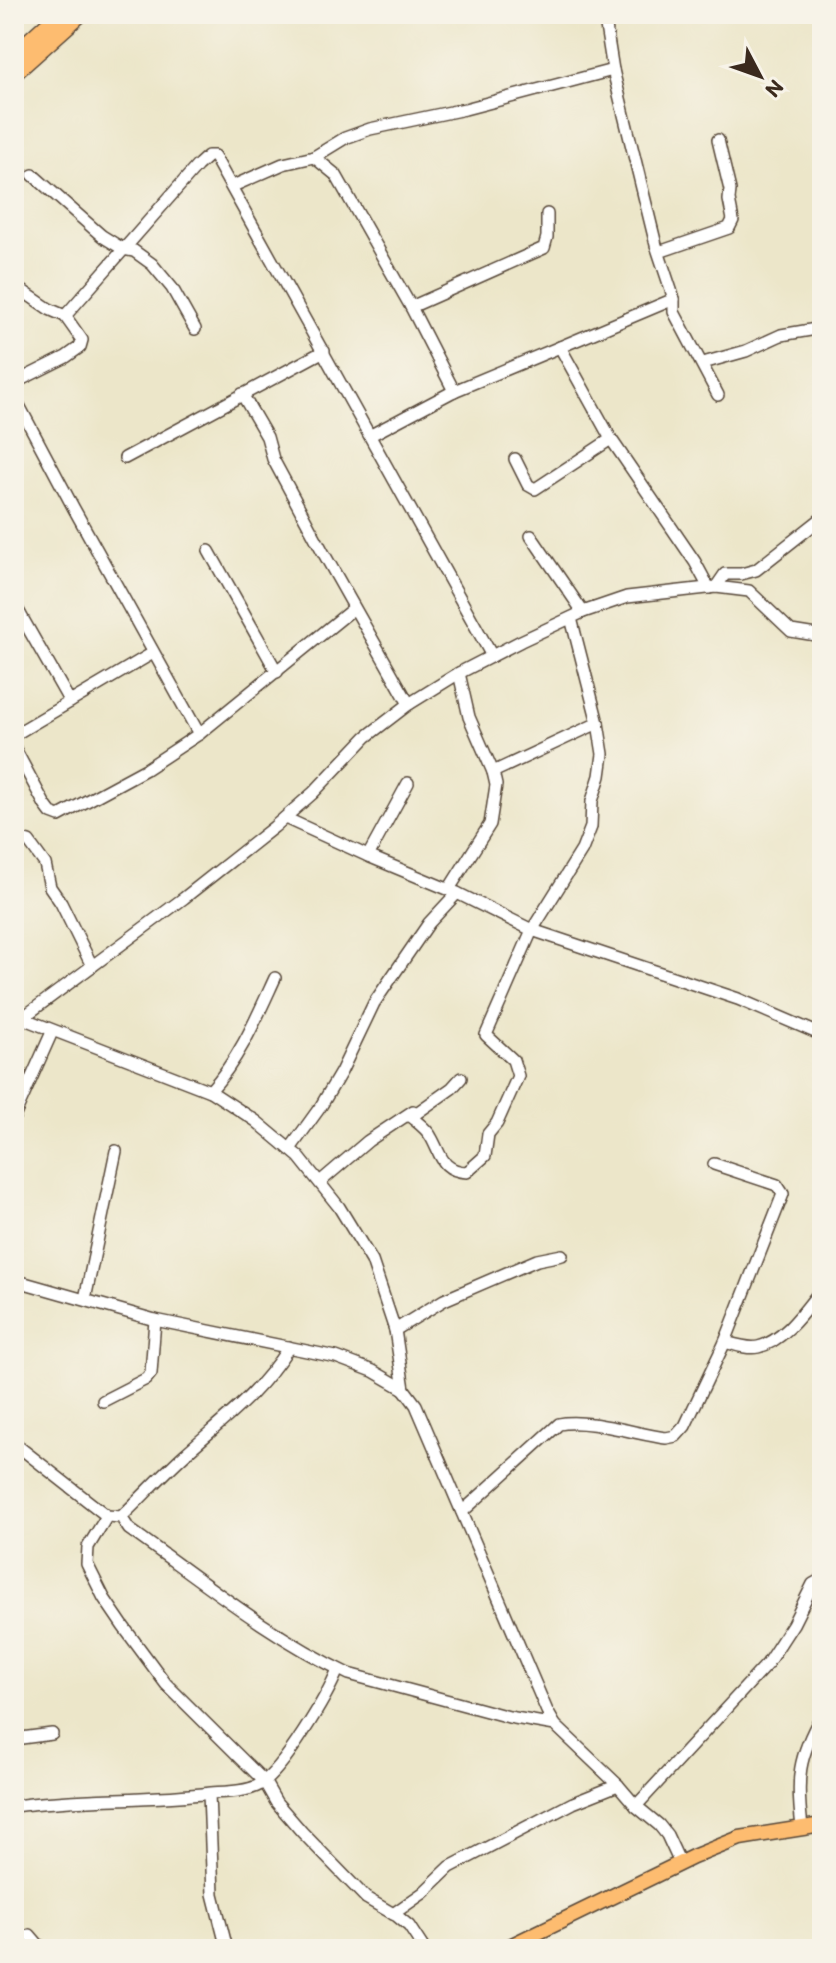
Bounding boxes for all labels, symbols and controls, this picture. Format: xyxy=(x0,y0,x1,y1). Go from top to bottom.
north arrow xyxy=(720,36,800,116)
text: N xyxy=(760,74,790,103)

